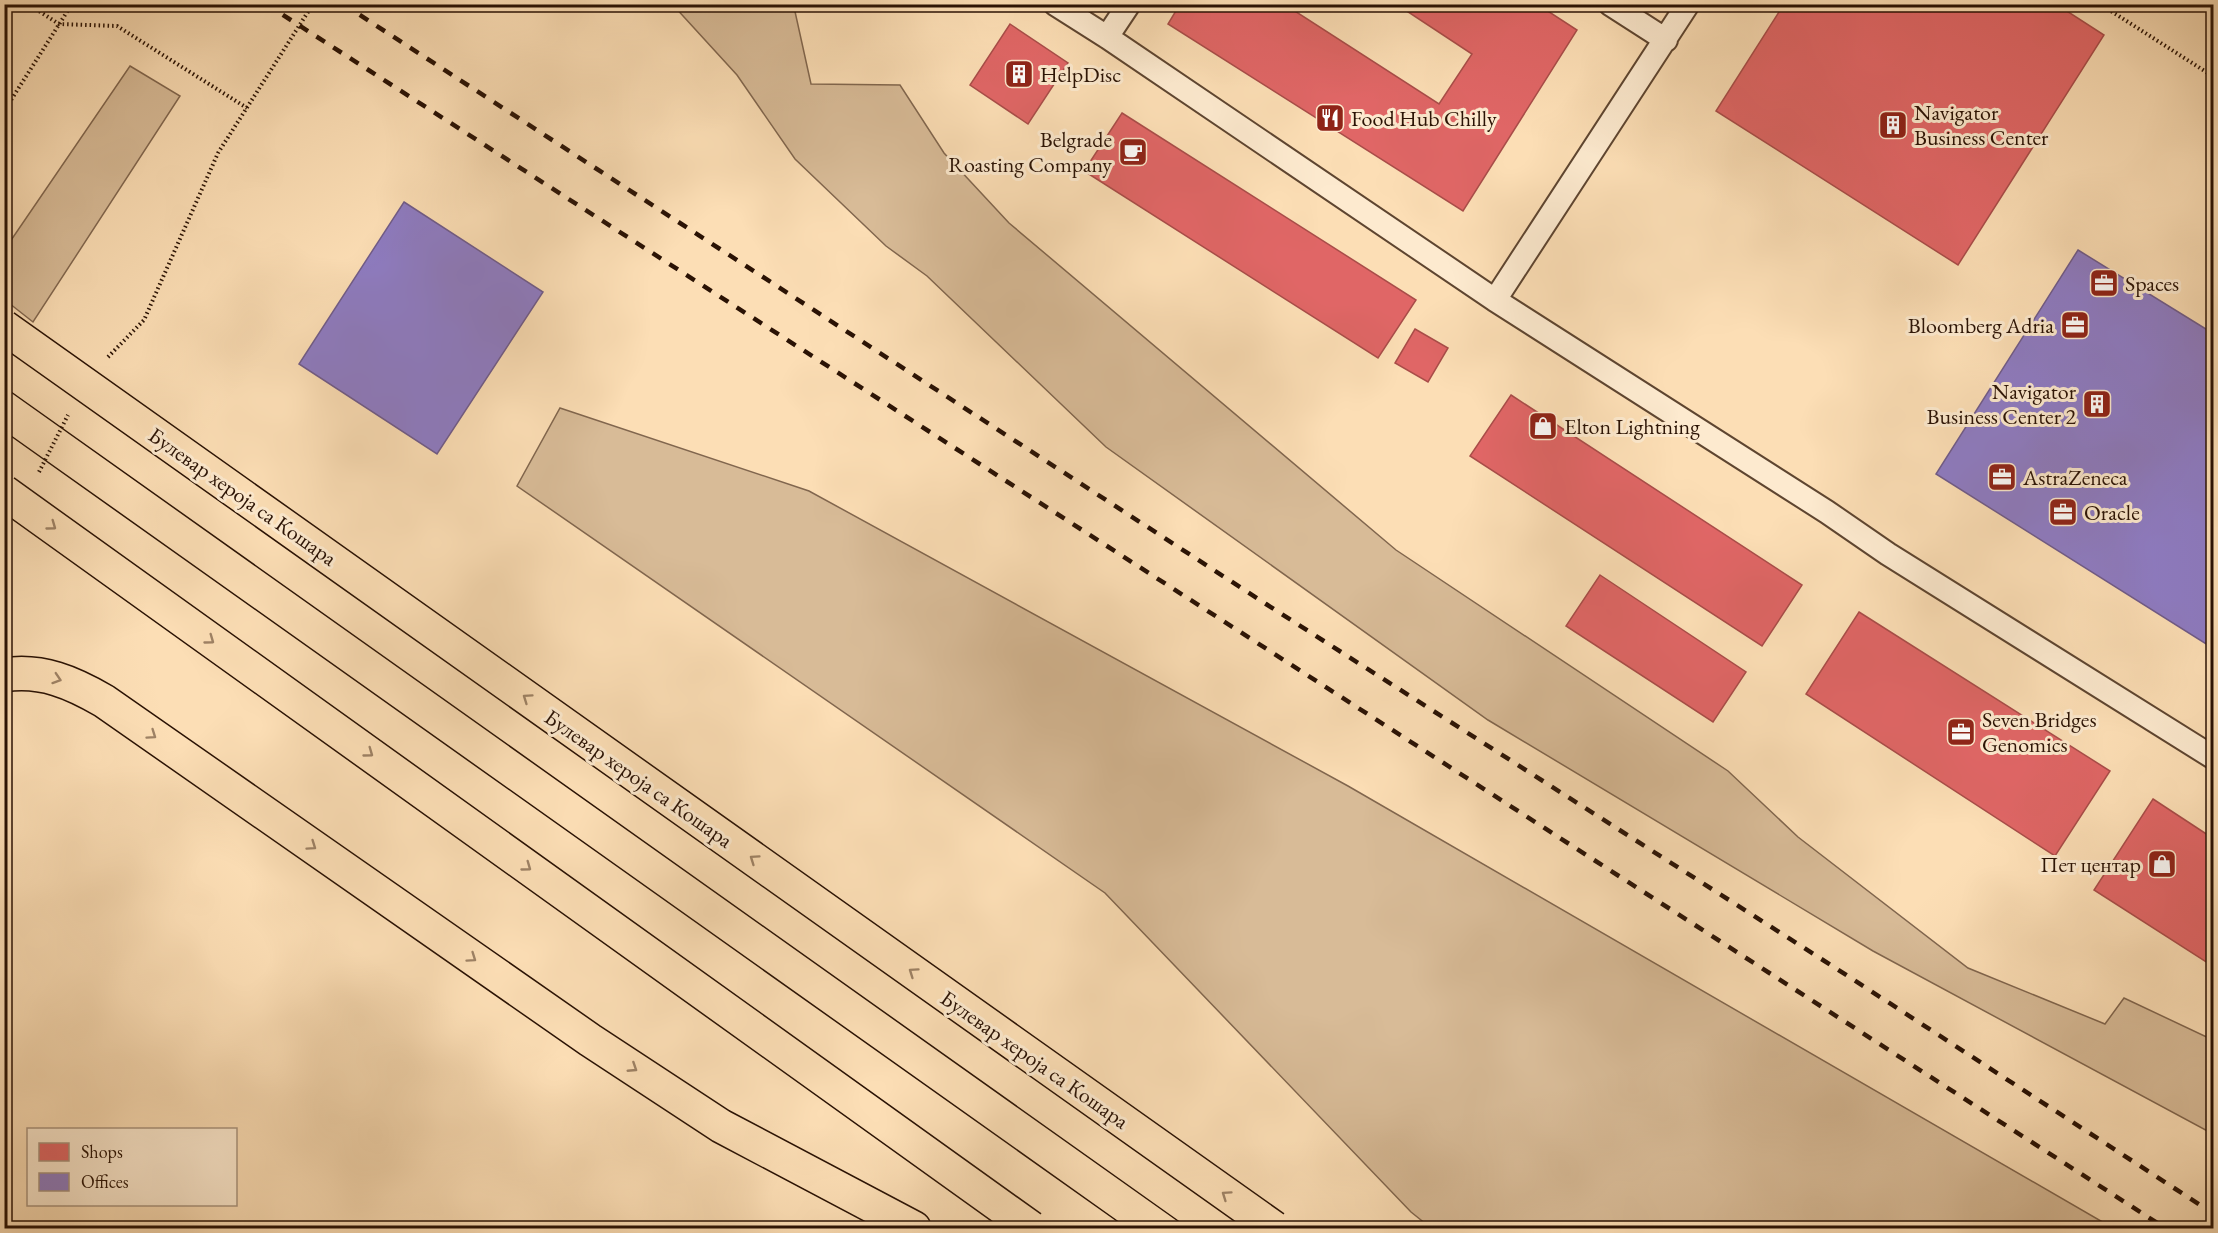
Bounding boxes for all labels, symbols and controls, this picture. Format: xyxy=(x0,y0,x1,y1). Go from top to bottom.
building icon: HelpDisc xyxy=(1003,58,1035,90)
place label: HelpDisc xyxy=(1040,60,1121,89)
place label: Navigator Business Center xyxy=(1914,98,2049,152)
restaurant icon: Food Hub Chilly xyxy=(1314,102,1346,134)
place label: Food Hub Chilly xyxy=(1351,104,1497,133)
building icon: Navigator Business Center xyxy=(1877,109,1909,141)
place label: Belgrade Roasting Company xyxy=(948,125,1112,179)
cafe icon: Belgrade Roasting Company xyxy=(1117,136,1149,168)
office icon: Spaces xyxy=(2088,267,2120,299)
place label: Spaces xyxy=(2125,269,2179,298)
office icon: Bloomberg Adria xyxy=(2059,309,2091,341)
place label: Bloomberg Adria xyxy=(1908,311,2054,340)
place label: Navigator Business Center 2 xyxy=(1927,377,2077,431)
building icon: Navigator Business Center 2 xyxy=(2081,388,2113,420)
shop icon: Elton Lightning xyxy=(1527,410,1559,442)
place label: Elton Lightning xyxy=(1564,412,1700,441)
street label: Булевар хероја са Кошара xyxy=(143,420,343,573)
office icon: AstraZeneca xyxy=(1986,461,2018,493)
place label: AstraZeneca xyxy=(2022,463,2128,492)
office icon: Oracle xyxy=(2047,496,2079,528)
place label: Oracle xyxy=(2084,498,2140,527)
one-way arrow xyxy=(46,519,57,530)
one-way arrow xyxy=(204,633,215,644)
one-way arrow xyxy=(51,672,62,684)
one-way arrow xyxy=(522,694,533,705)
street label: Булевар хероја са Кошара xyxy=(539,702,739,855)
place label: Seven Bridges Genomics xyxy=(1982,705,2097,759)
office icon: Seven Bridges Genomics xyxy=(1945,716,1977,748)
one-way arrow xyxy=(146,728,157,739)
one-way arrow xyxy=(362,746,373,757)
one-way arrow xyxy=(306,839,317,850)
shop icon: Пет центар xyxy=(2146,848,2178,880)
place label: Пет центар xyxy=(2040,850,2141,879)
one-way arrow xyxy=(750,855,761,866)
one-way arrow xyxy=(521,860,532,871)
one-way arrow xyxy=(465,951,476,962)
one-way arrow xyxy=(909,968,920,979)
street label: Булевар хероја са Кошара xyxy=(935,983,1135,1136)
one-way arrow xyxy=(626,1061,637,1072)
legend xyxy=(27,1128,237,1206)
text: Shops xyxy=(81,1140,123,1163)
text: Offices xyxy=(81,1170,129,1193)
one-way arrow xyxy=(1222,1191,1233,1202)

